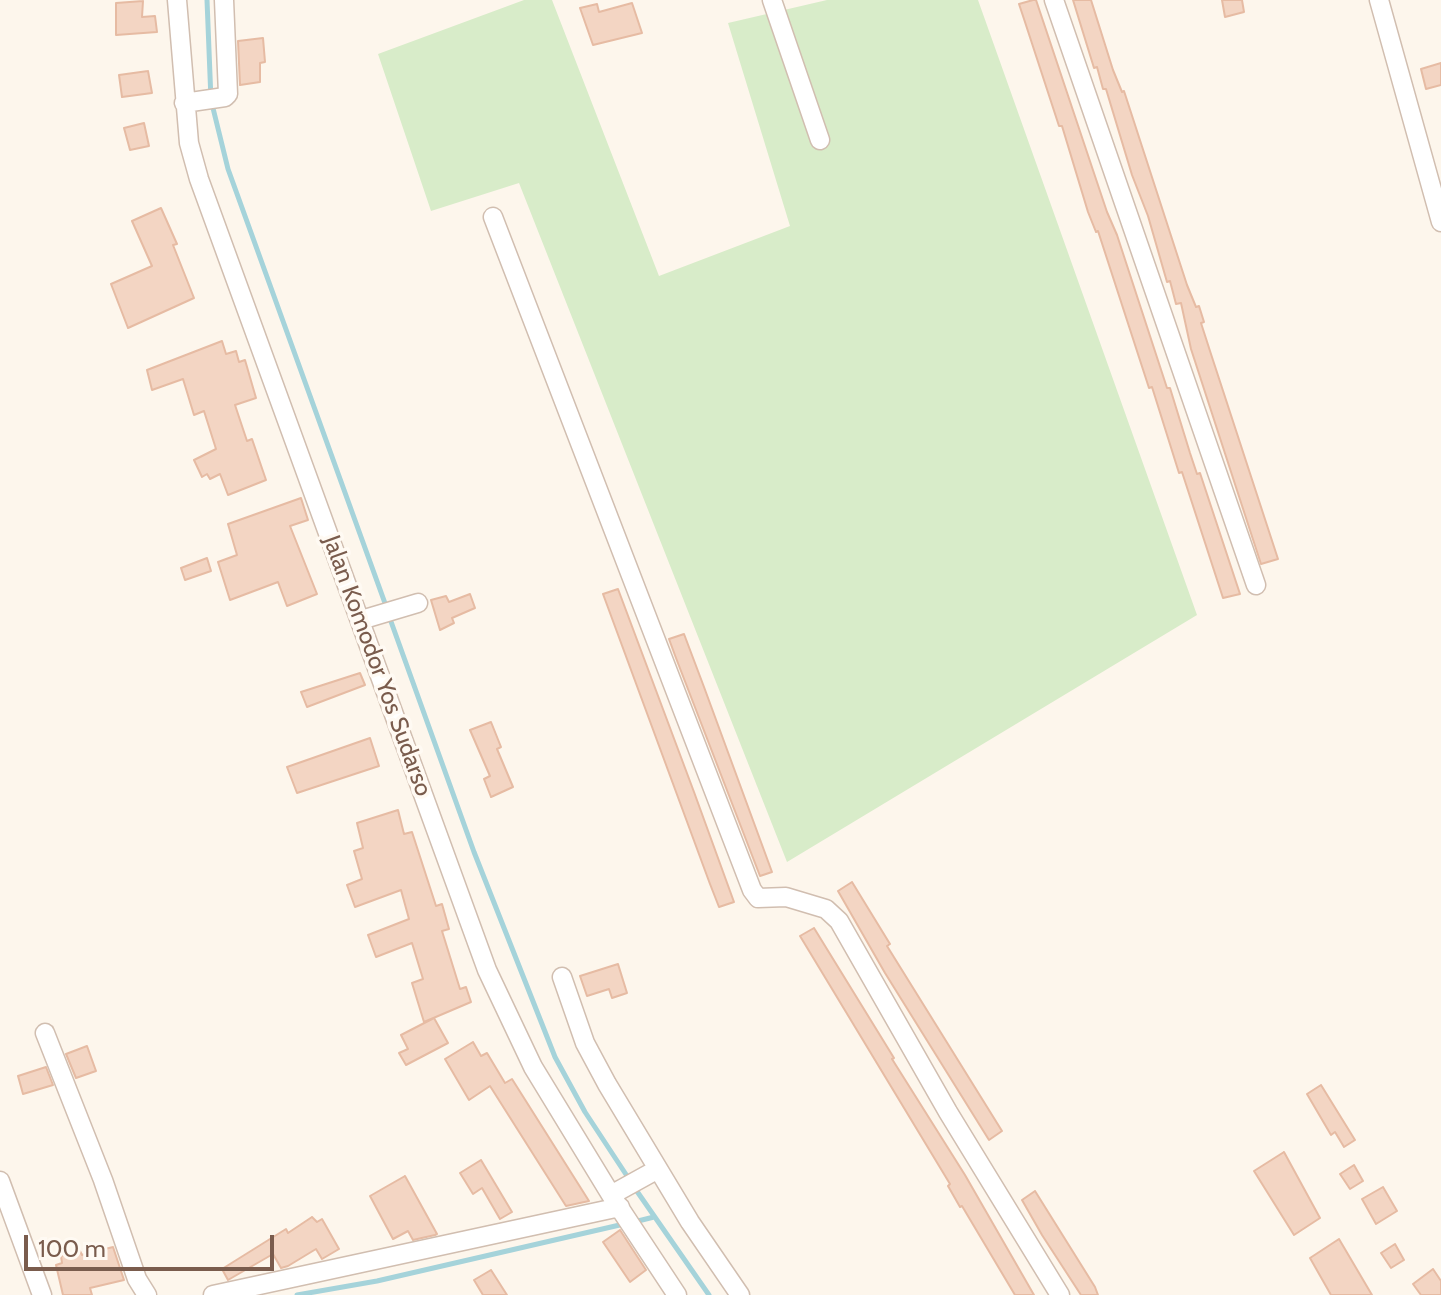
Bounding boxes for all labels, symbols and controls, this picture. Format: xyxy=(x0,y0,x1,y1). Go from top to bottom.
street label: Jalan Komodor Yos Sudarso xyxy=(316,532,438,800)
scale bar xyxy=(28,1219,278,1269)
text: 100 m xyxy=(38,1234,106,1263)

